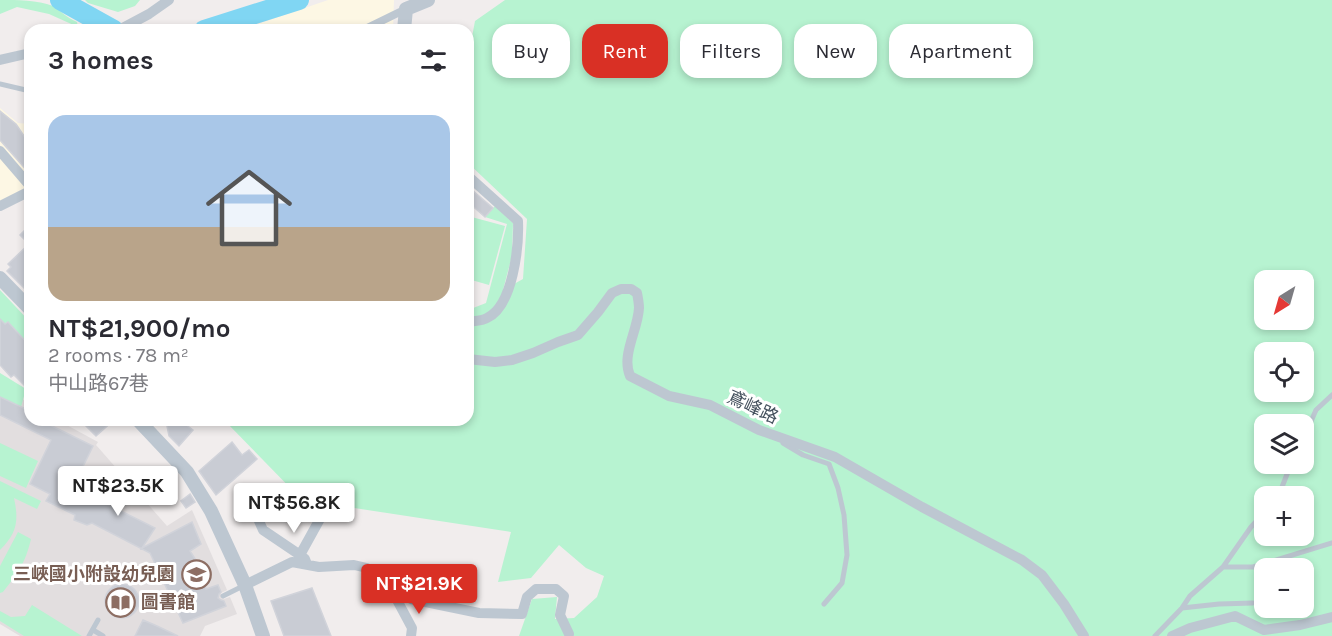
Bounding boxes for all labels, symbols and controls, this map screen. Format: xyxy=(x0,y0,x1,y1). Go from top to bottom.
chip: Buy xyxy=(492,24,570,78)
chip: Rent xyxy=(582,24,668,78)
chip: Filters xyxy=(680,24,782,78)
chip: New xyxy=(794,24,877,78)
chip: Apartment xyxy=(889,24,1033,78)
icon: filters xyxy=(417,44,450,77)
text: 3 homes xyxy=(48,45,154,76)
icon: home xyxy=(195,154,303,262)
north arrow xyxy=(1254,270,1314,330)
map controls xyxy=(1254,270,1314,618)
text: NT$21,900/mo xyxy=(48,313,230,344)
button: locate xyxy=(1254,342,1314,402)
text: 2 rooms · 78 m² xyxy=(48,344,189,367)
text: 中山路67巷 xyxy=(48,372,149,395)
street label: 鳶峰路 xyxy=(724,386,782,428)
button: layers xyxy=(1254,414,1314,474)
pin: NT$23.5K xyxy=(56,466,180,517)
text: NT$23.5K xyxy=(72,474,164,497)
pin: NT$56.8K xyxy=(232,483,356,534)
button: + xyxy=(1254,486,1314,546)
text: NT$56.8K xyxy=(248,491,340,514)
school or university icon: 三峽國小附設幼兒園 xyxy=(180,558,212,590)
button: − xyxy=(1254,558,1314,618)
place label: 三峽國小附設幼兒園 xyxy=(13,563,175,585)
pin: NT$21.9K xyxy=(357,564,481,615)
text: NT$21.9K xyxy=(375,572,463,595)
library icon: 圖書館 xyxy=(104,586,136,618)
place label: 圖書館 xyxy=(141,591,195,613)

